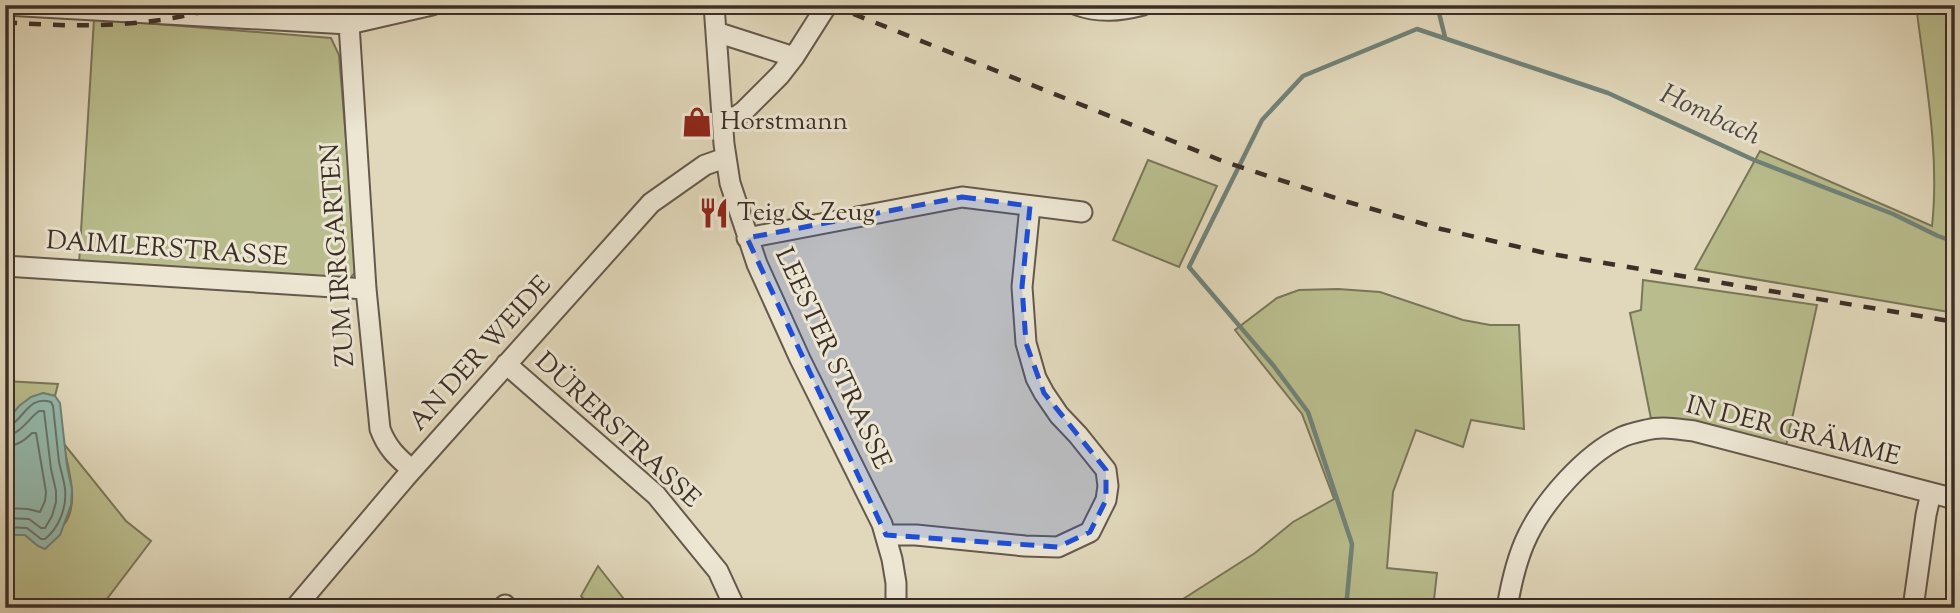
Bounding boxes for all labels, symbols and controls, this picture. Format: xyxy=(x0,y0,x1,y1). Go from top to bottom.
water label: Hombach xyxy=(1653,75,1767,157)
place label: Horstmann xyxy=(720,104,848,141)
shop icon: Horstmann xyxy=(680,105,714,139)
street label: ZUM IRRGARTEN xyxy=(313,142,365,368)
place label: Teig & Zeug xyxy=(737,195,875,232)
restaurant icon: Teig & Zeug xyxy=(697,196,731,230)
street label: DAIMLERSTRASSE xyxy=(45,223,289,277)
street label: LEESTER STRASSE xyxy=(764,242,900,476)
street label: AN DER WEIDE xyxy=(401,268,561,440)
street label: DÜRERSTRASSE xyxy=(526,344,708,518)
street label: IN DER GRÄMME xyxy=(1682,387,1904,477)

